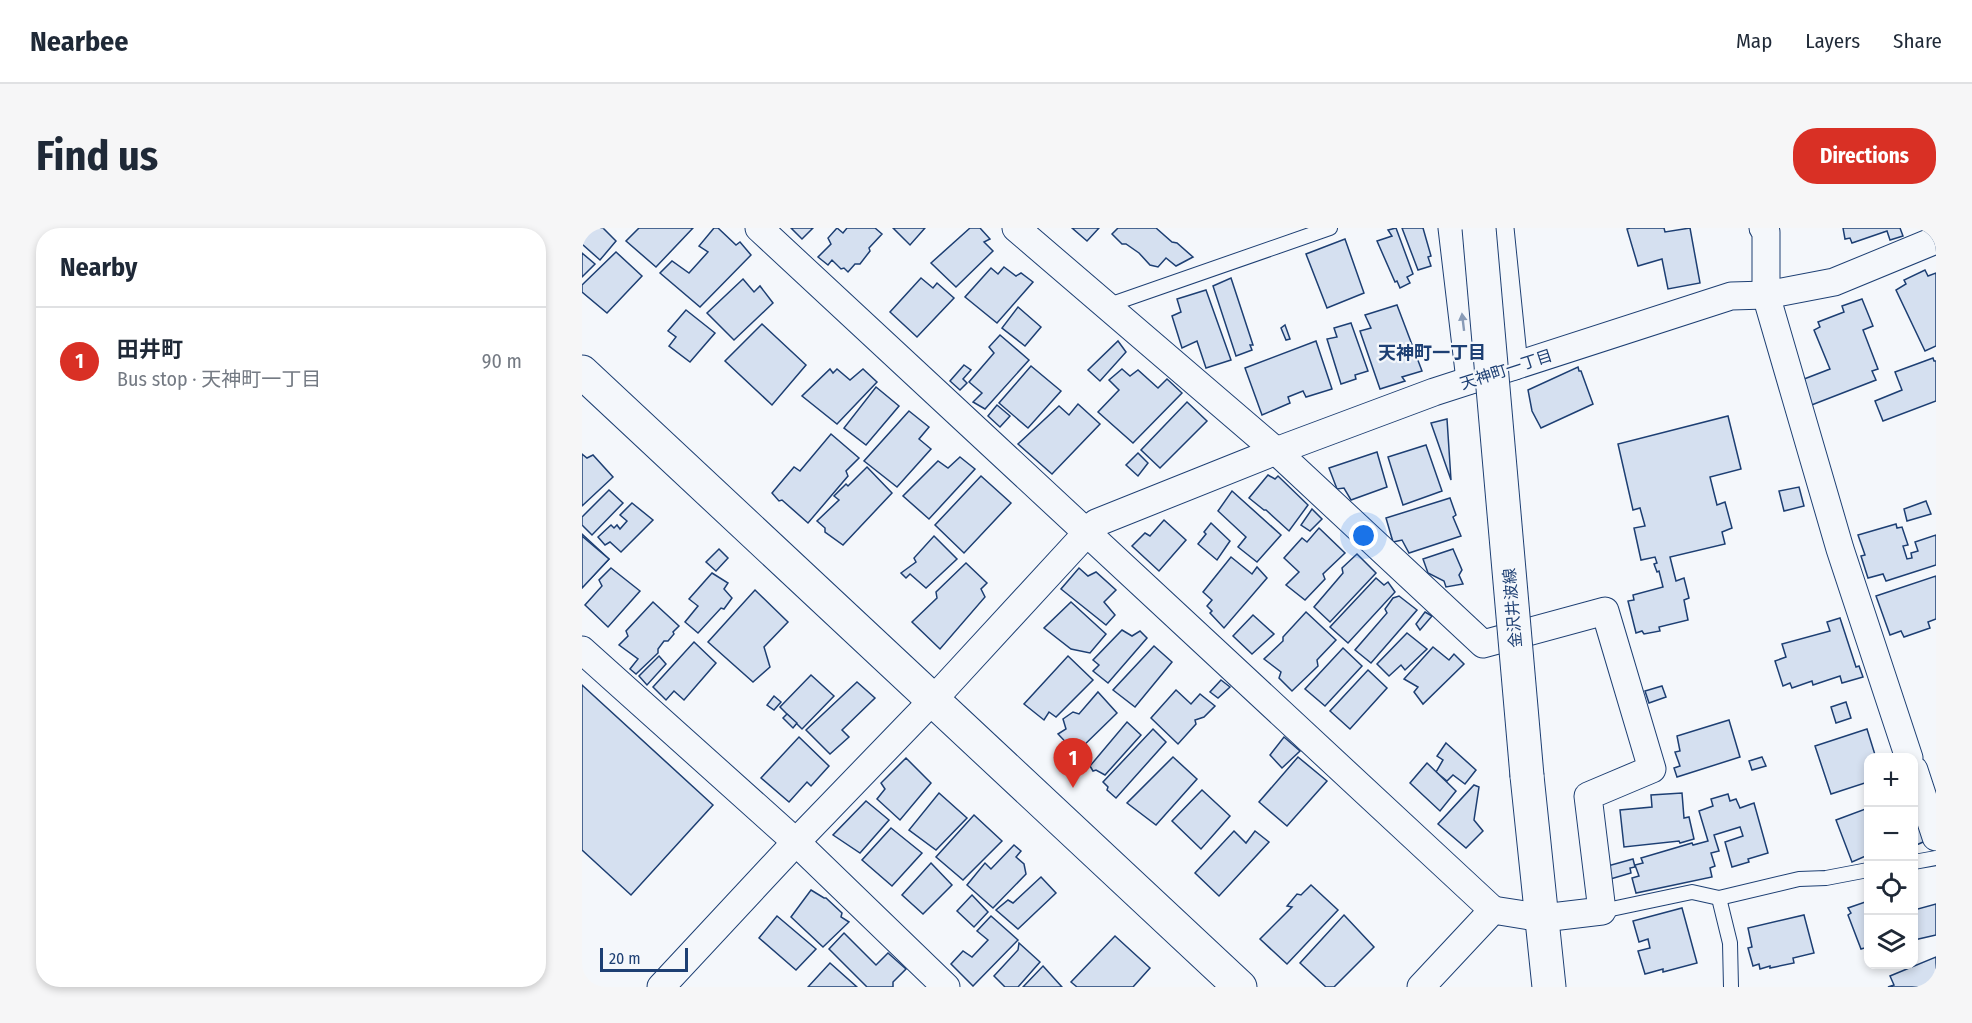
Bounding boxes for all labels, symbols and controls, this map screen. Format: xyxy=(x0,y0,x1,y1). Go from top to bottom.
text: Nearbee xyxy=(30,25,129,58)
text: Map xyxy=(1736,28,1772,54)
text: Layers xyxy=(1805,28,1860,54)
text: Share xyxy=(1893,28,1942,54)
button: Directions xyxy=(1793,128,1936,184)
text: Find us xyxy=(36,131,158,181)
text: Nearby xyxy=(60,252,137,283)
one-way arrow xyxy=(1459,313,1468,332)
text: 田井町 xyxy=(117,336,183,363)
district label: 天神町一丁目 xyxy=(1378,342,1486,364)
street label: 天神町一丁目 xyxy=(1458,346,1555,393)
text: 1 xyxy=(75,349,84,373)
text: 90 m xyxy=(482,349,522,373)
text: Bus stop · 天神町一丁目 xyxy=(117,367,321,391)
your location xyxy=(1349,521,1378,550)
street label: 金沢井波線 xyxy=(1500,567,1525,649)
pin: 1 xyxy=(1054,738,1092,788)
map controls xyxy=(1864,753,1918,969)
button: + xyxy=(1864,753,1918,807)
button: − xyxy=(1864,807,1918,861)
button: locate xyxy=(1864,861,1918,915)
button: layers xyxy=(1864,915,1918,969)
scale bar xyxy=(600,945,688,972)
text: 20 m xyxy=(609,949,640,968)

